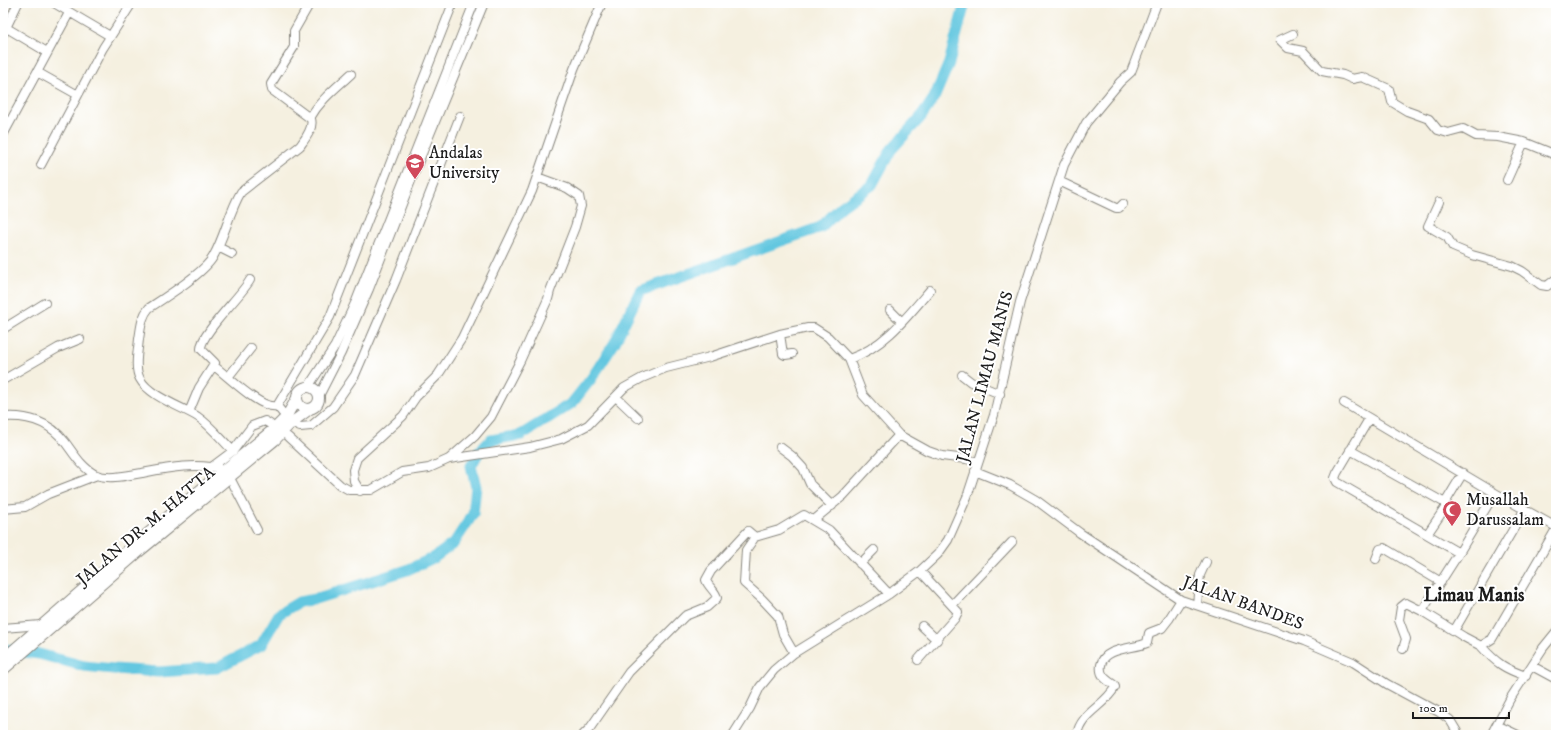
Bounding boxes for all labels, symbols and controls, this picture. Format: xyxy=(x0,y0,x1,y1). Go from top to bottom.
place label: Andalas University xyxy=(429,142,500,184)
school or university icon: Andalas University xyxy=(404,152,426,180)
street label: JALAN LIMAU MANIS xyxy=(951,289,1019,467)
street label: JALAN DR. M. HATTA xyxy=(71,462,220,592)
place label: Musallah Darussalam xyxy=(1466,489,1544,531)
mosque icon: Musallah Darussalam xyxy=(1441,499,1463,527)
street label: JALAN BANDES xyxy=(1178,570,1307,635)
district label: Limau Manis xyxy=(1424,584,1525,607)
scale bar xyxy=(1413,694,1509,720)
text: 100 m xyxy=(1419,701,1448,716)

